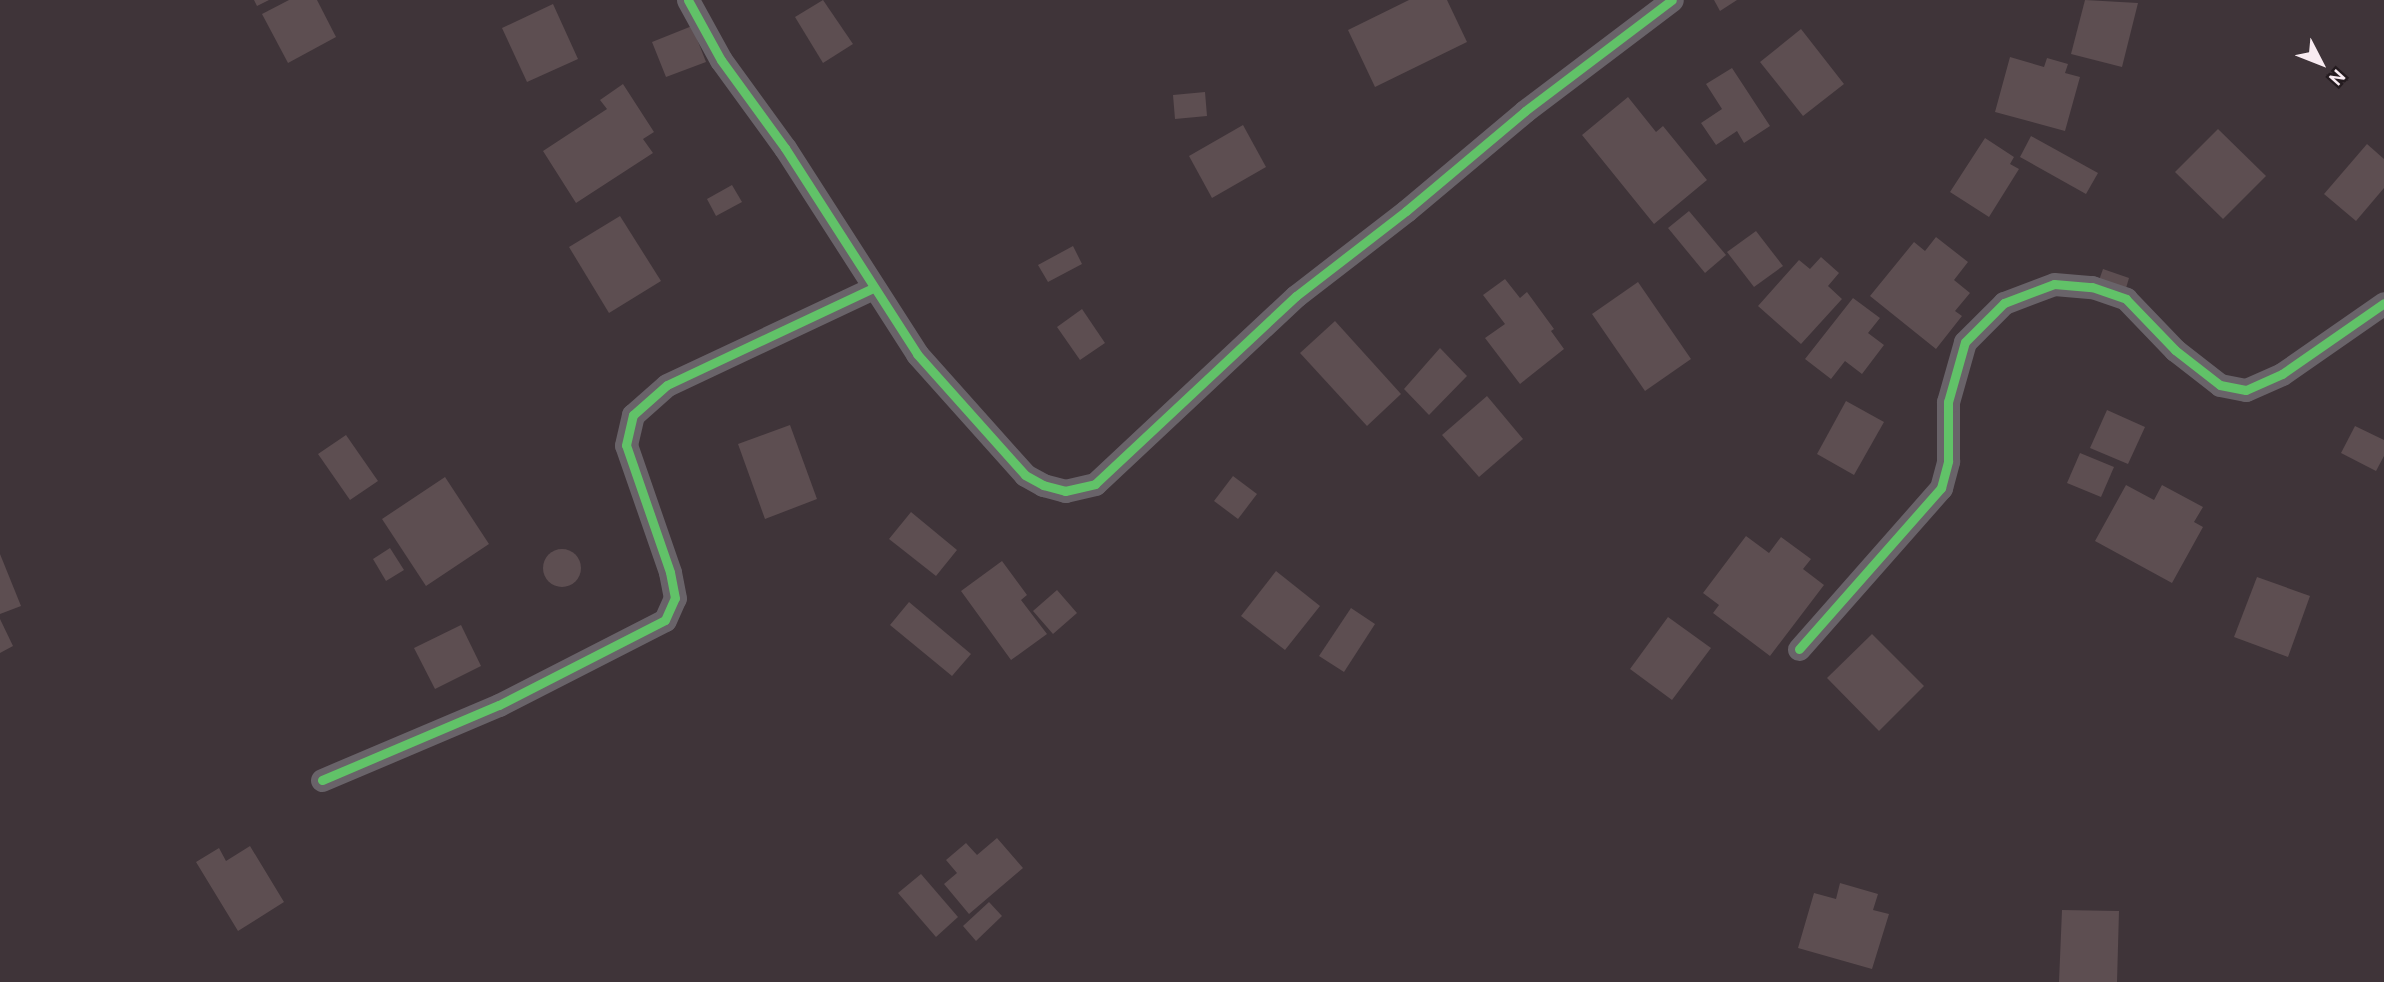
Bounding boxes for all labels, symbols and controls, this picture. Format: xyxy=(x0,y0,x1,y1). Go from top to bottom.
north arrow xyxy=(2286,28,2356,98)
text: N xyxy=(2324,65,2350,90)

